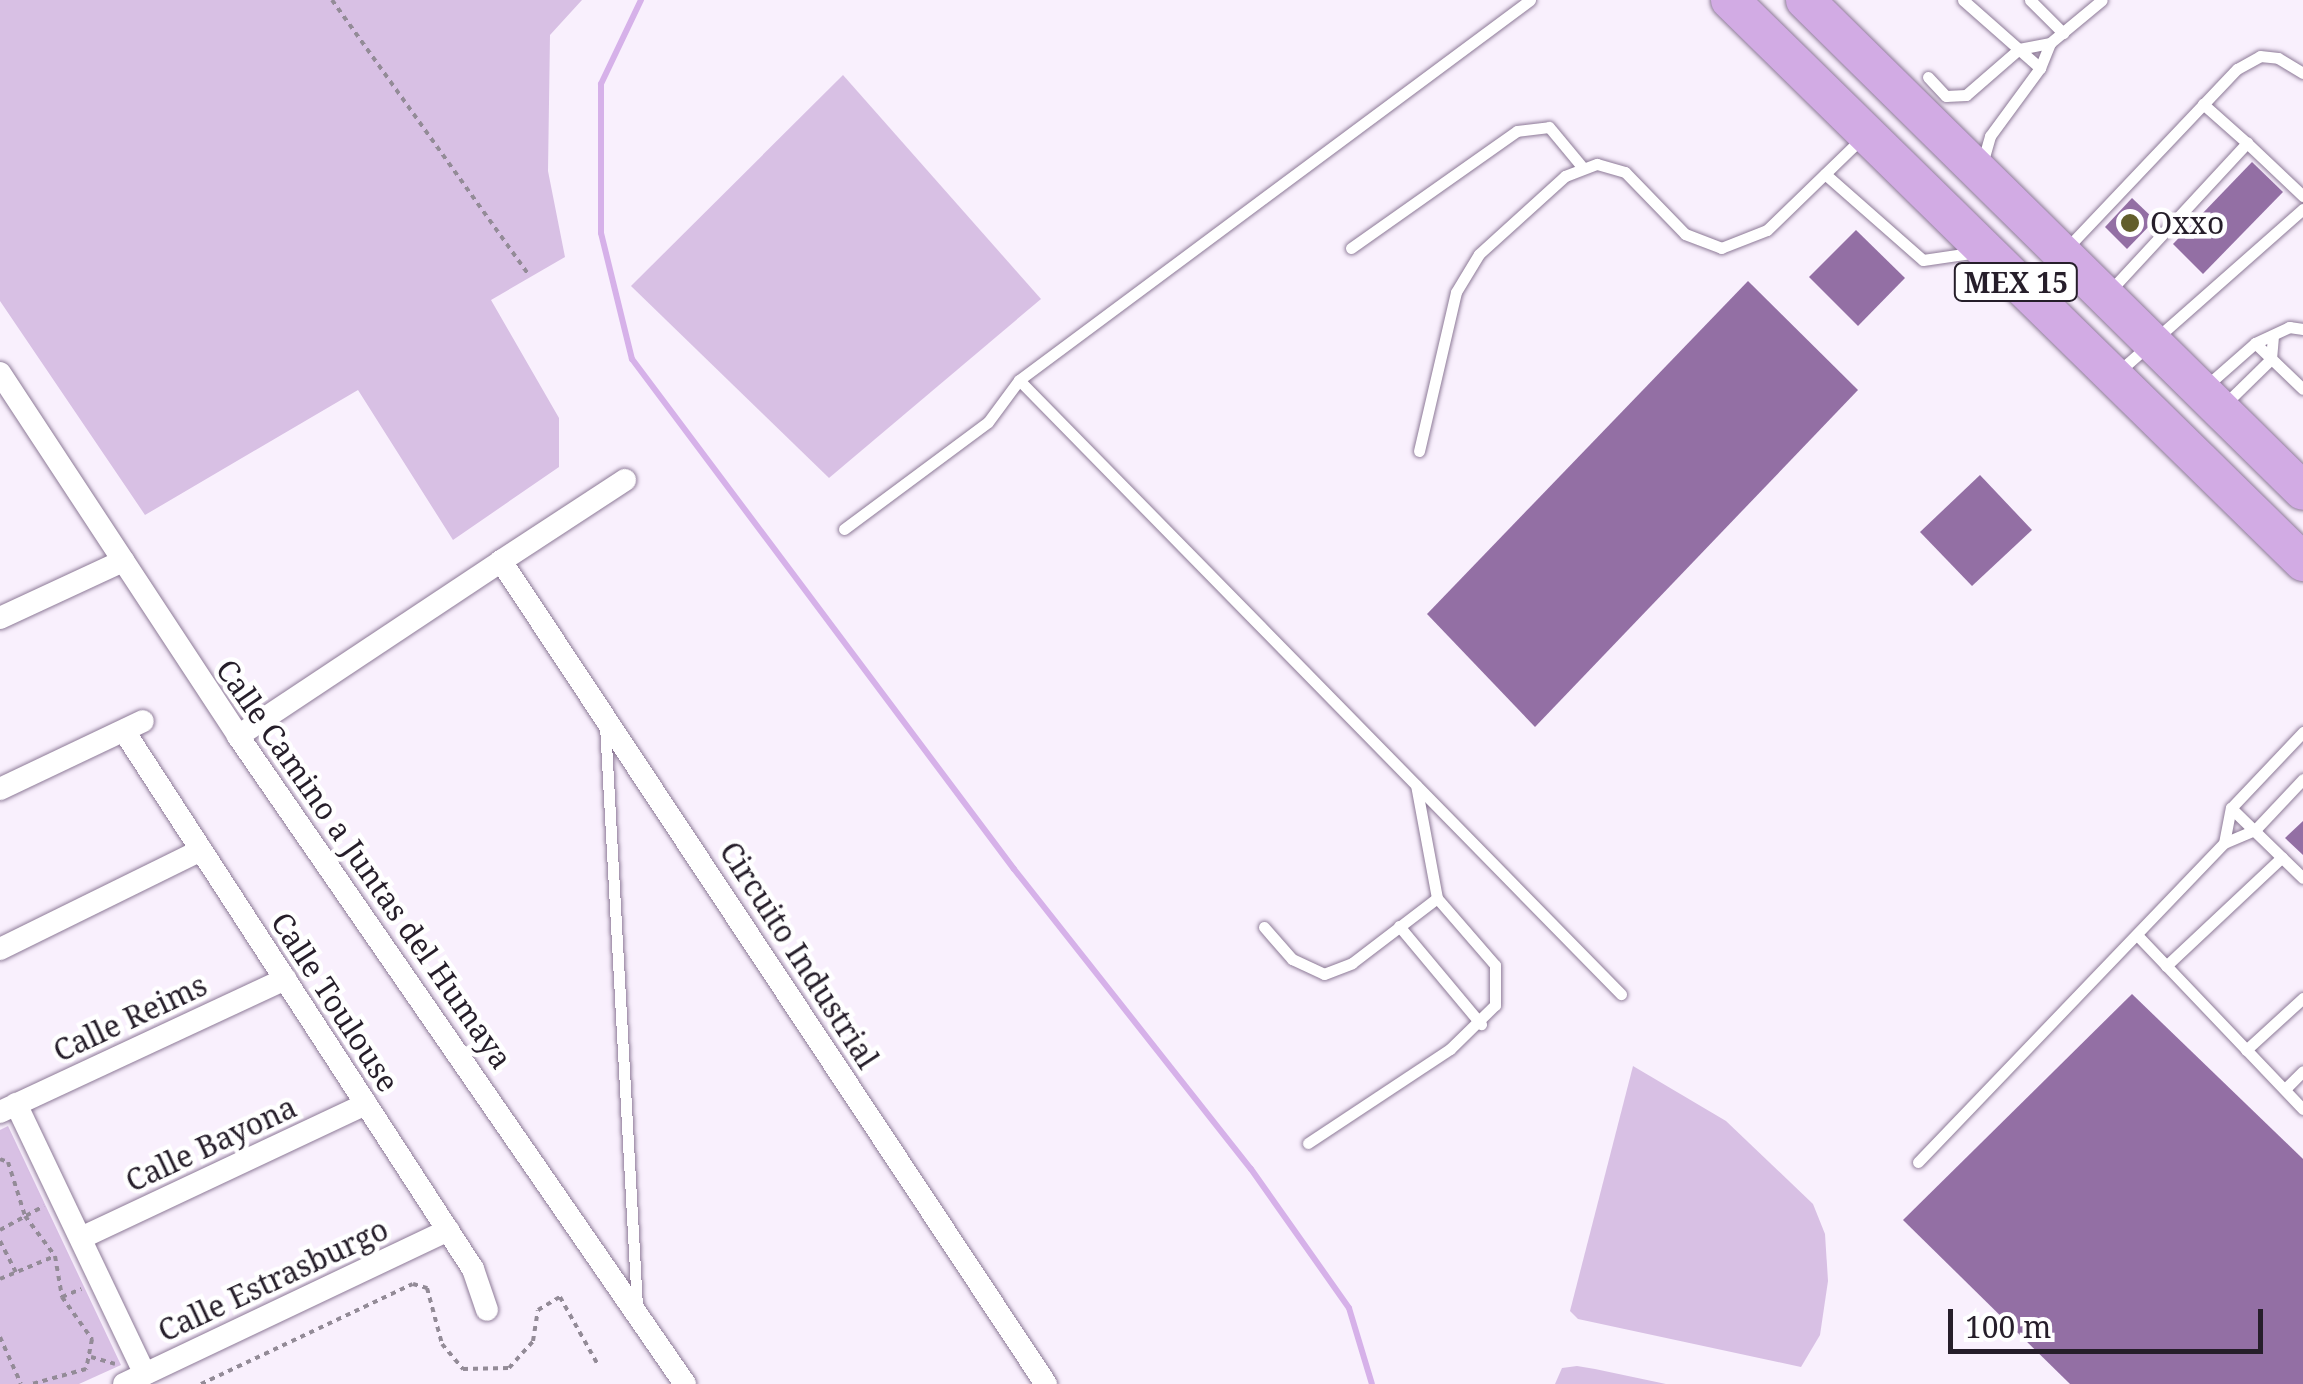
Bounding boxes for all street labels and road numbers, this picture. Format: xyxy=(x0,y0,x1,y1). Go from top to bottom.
road number: MEX 15 xyxy=(1954,259,2078,305)
street label: Calle Camino a Juntas del Humaya xyxy=(208,653,520,1075)
street label: Circuito Industrial xyxy=(712,835,886,1075)
street label: Calle Toulouse xyxy=(264,906,406,1098)
street label: Calle Reims xyxy=(48,967,212,1069)
street label: Calle Bayona xyxy=(120,1089,302,1199)
street label: Calle Estrasburgo xyxy=(152,1211,394,1349)

